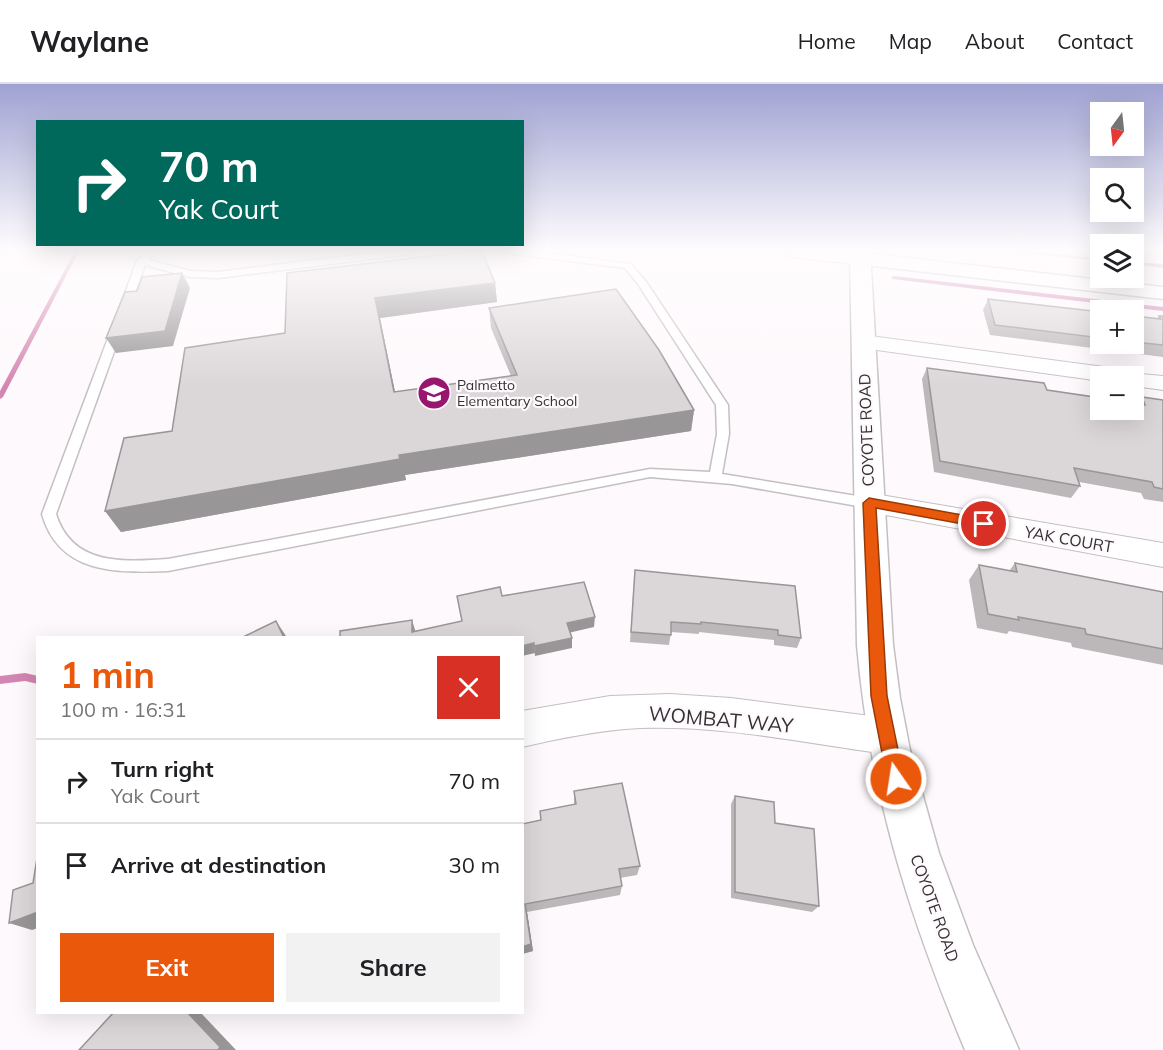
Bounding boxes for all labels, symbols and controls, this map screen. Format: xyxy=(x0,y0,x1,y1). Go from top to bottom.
text: Waylane xyxy=(30,24,149,59)
text: Home xyxy=(798,28,856,54)
text: Map xyxy=(889,28,932,54)
text: About xyxy=(965,28,1024,54)
text: Contact xyxy=(1057,28,1133,54)
north arrow xyxy=(1090,102,1144,156)
map controls xyxy=(1090,102,1144,420)
text: 70 m xyxy=(159,140,259,193)
icon: right xyxy=(60,144,138,222)
button: search xyxy=(1090,168,1144,222)
text: Yak Court xyxy=(159,192,279,226)
button: layers xyxy=(1090,234,1144,288)
button: + xyxy=(1090,300,1144,354)
button: − xyxy=(1090,366,1144,420)
street label: COYOTE ROAD xyxy=(854,373,878,487)
school or university icon: Palmetto Elementary School xyxy=(416,375,452,411)
place label: Palmetto Elementary School xyxy=(457,376,577,410)
pin xyxy=(958,498,1009,549)
icon: arrive xyxy=(967,507,1000,540)
street label: YAK COURT xyxy=(1022,521,1115,557)
text: 1 min xyxy=(60,652,155,697)
button: close xyxy=(437,656,500,719)
text: 100 m · 16:31 xyxy=(60,697,186,722)
street label: WOMBAT WAY xyxy=(648,700,795,738)
position arrow xyxy=(864,747,928,811)
text: Turn right xyxy=(111,755,214,783)
icon: right xyxy=(60,765,93,798)
text: 70 m xyxy=(449,767,500,795)
text: Yak Court xyxy=(111,783,200,808)
icon: arrive xyxy=(60,849,93,882)
text: Arrive at destination xyxy=(111,851,326,879)
text: 30 m xyxy=(449,851,500,879)
street label: COYOTE ROAD xyxy=(906,851,964,965)
button: Exit xyxy=(60,933,274,1002)
button: Share xyxy=(286,933,500,1002)

